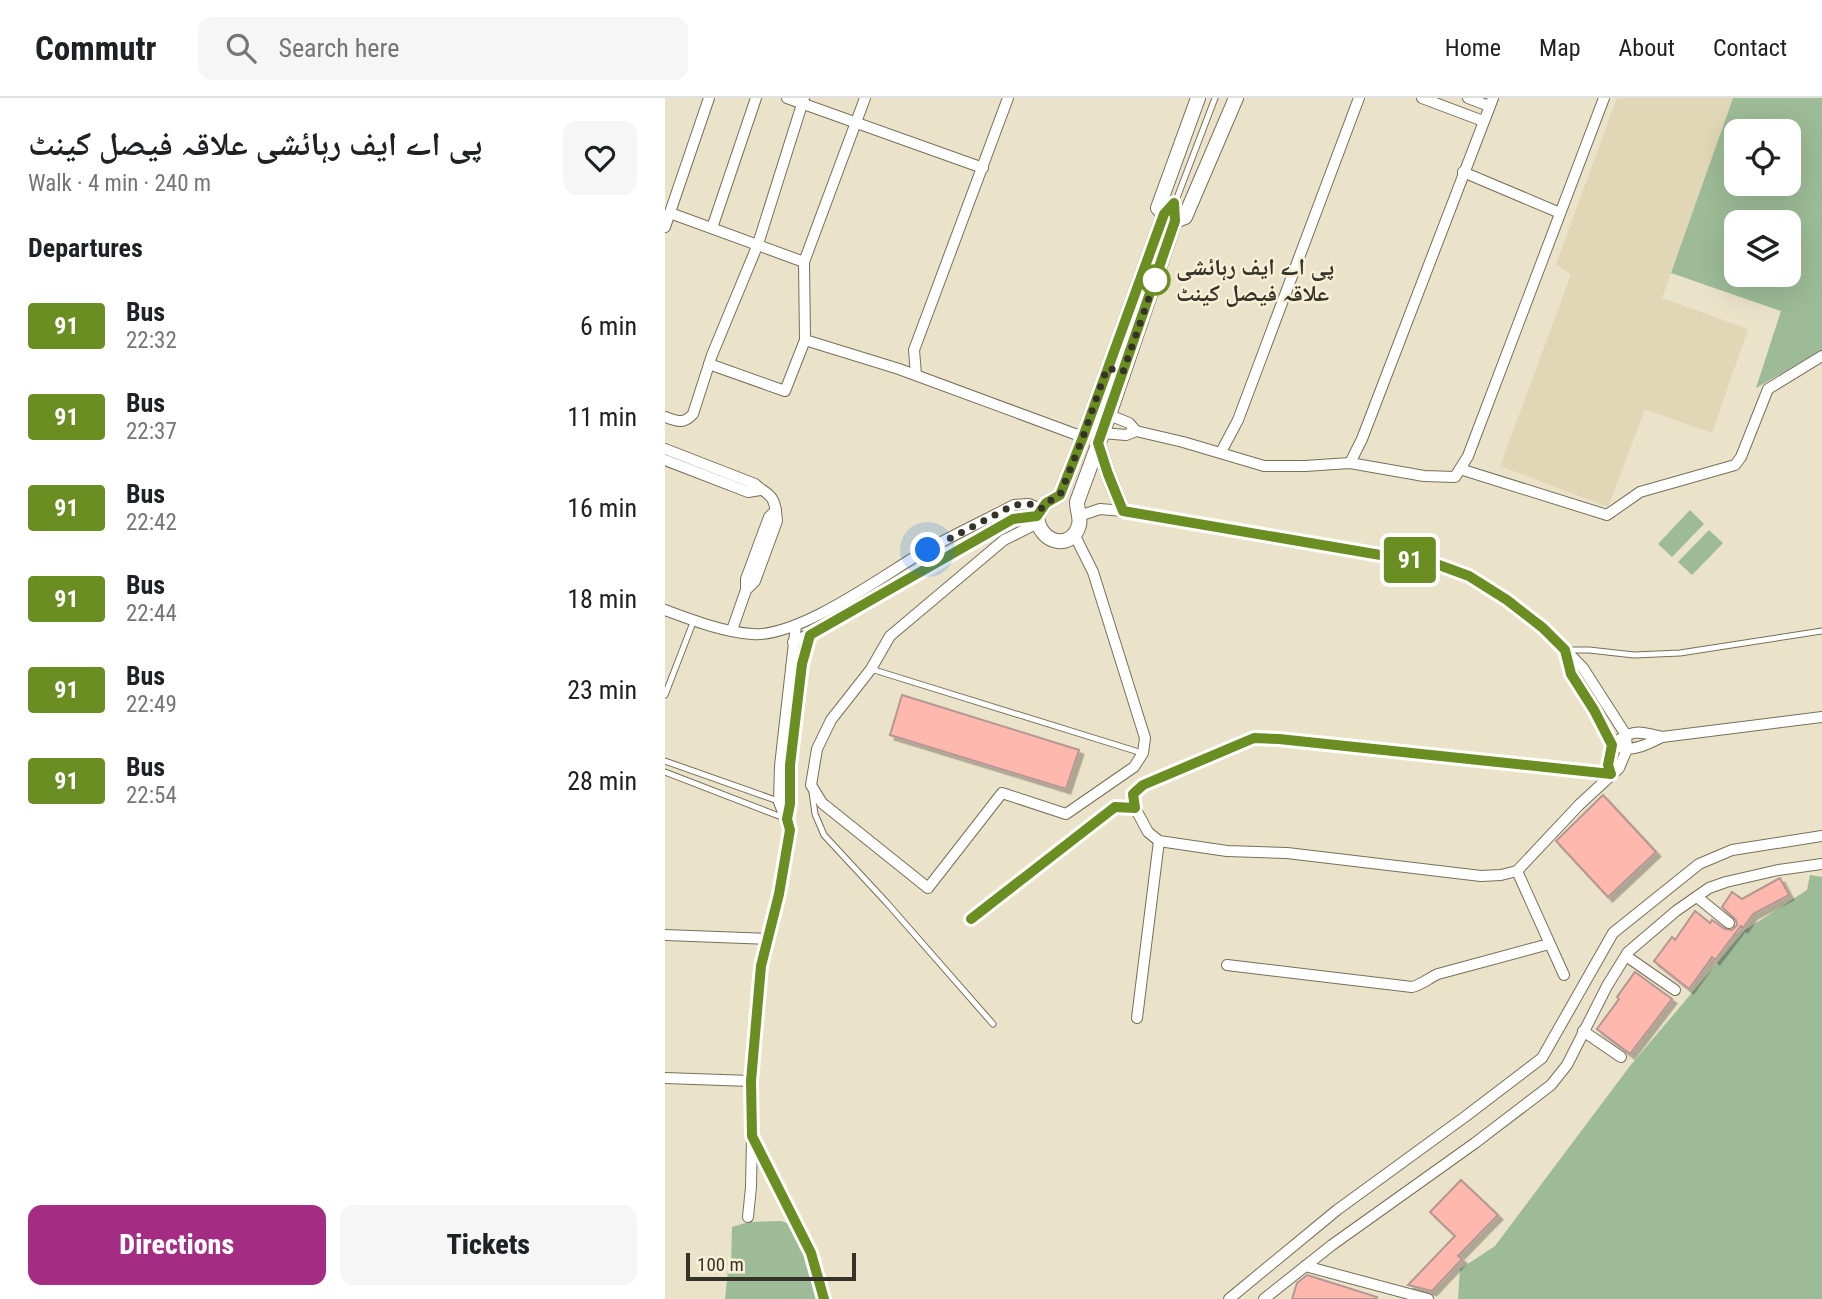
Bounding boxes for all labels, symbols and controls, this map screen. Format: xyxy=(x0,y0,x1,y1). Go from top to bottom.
search box xyxy=(198,17,688,80)
text: Commutr xyxy=(35,29,156,68)
icon: search xyxy=(222,29,260,67)
text: Search here xyxy=(278,33,399,63)
text: Home xyxy=(1445,34,1501,62)
text: Map xyxy=(1539,34,1581,62)
text: About xyxy=(1619,34,1675,62)
text: Contact xyxy=(1713,34,1787,62)
map controls xyxy=(1724,119,1801,287)
button: locate xyxy=(1724,119,1801,196)
button: heart xyxy=(563,121,637,195)
text: پی اے ایف رہائشی علاقہ فیصل کینٹ xyxy=(28,124,482,163)
text: Walk · 4 min · 240 m xyxy=(28,170,211,197)
button: layers xyxy=(1724,210,1801,287)
text: Departures xyxy=(28,233,143,263)
place label: پی اے ایف رہائشی علاقہ فیصل کینٹ xyxy=(1176,254,1334,307)
marker: پی اے ایف رہائشی علاقہ فیصل کینٹ xyxy=(1140,265,1170,295)
text: Bus xyxy=(126,297,165,327)
text: 6 min xyxy=(580,311,637,341)
text: 91 xyxy=(54,312,79,340)
text: 22:32 xyxy=(126,327,177,354)
text: Bus xyxy=(126,388,165,418)
text: 11 min xyxy=(567,402,637,432)
text: 91 xyxy=(54,403,79,431)
text: 22:37 xyxy=(126,418,177,445)
text: Bus xyxy=(126,479,165,509)
text: 16 min xyxy=(567,493,637,523)
text: 91 xyxy=(54,494,79,522)
text: 22:42 xyxy=(126,509,177,536)
your location xyxy=(910,532,945,567)
line badge: 91 xyxy=(1379,537,1441,583)
text: 91 xyxy=(1398,546,1422,574)
text: Bus xyxy=(126,570,165,600)
text: 18 min xyxy=(567,584,637,614)
text: 91 xyxy=(54,585,79,613)
text: 22:44 xyxy=(126,600,177,627)
text: Bus xyxy=(126,661,165,691)
text: 23 min xyxy=(567,675,637,705)
text: 91 xyxy=(54,676,79,704)
text: 22:49 xyxy=(126,691,177,718)
text: Bus xyxy=(126,752,165,782)
text: 28 min xyxy=(567,766,637,796)
text: 91 xyxy=(54,767,79,795)
text: 22:54 xyxy=(126,782,177,809)
button: Directions xyxy=(28,1205,326,1285)
button: Tickets xyxy=(340,1205,637,1285)
scale bar xyxy=(686,1250,856,1282)
text: 100 m xyxy=(697,1253,744,1276)

